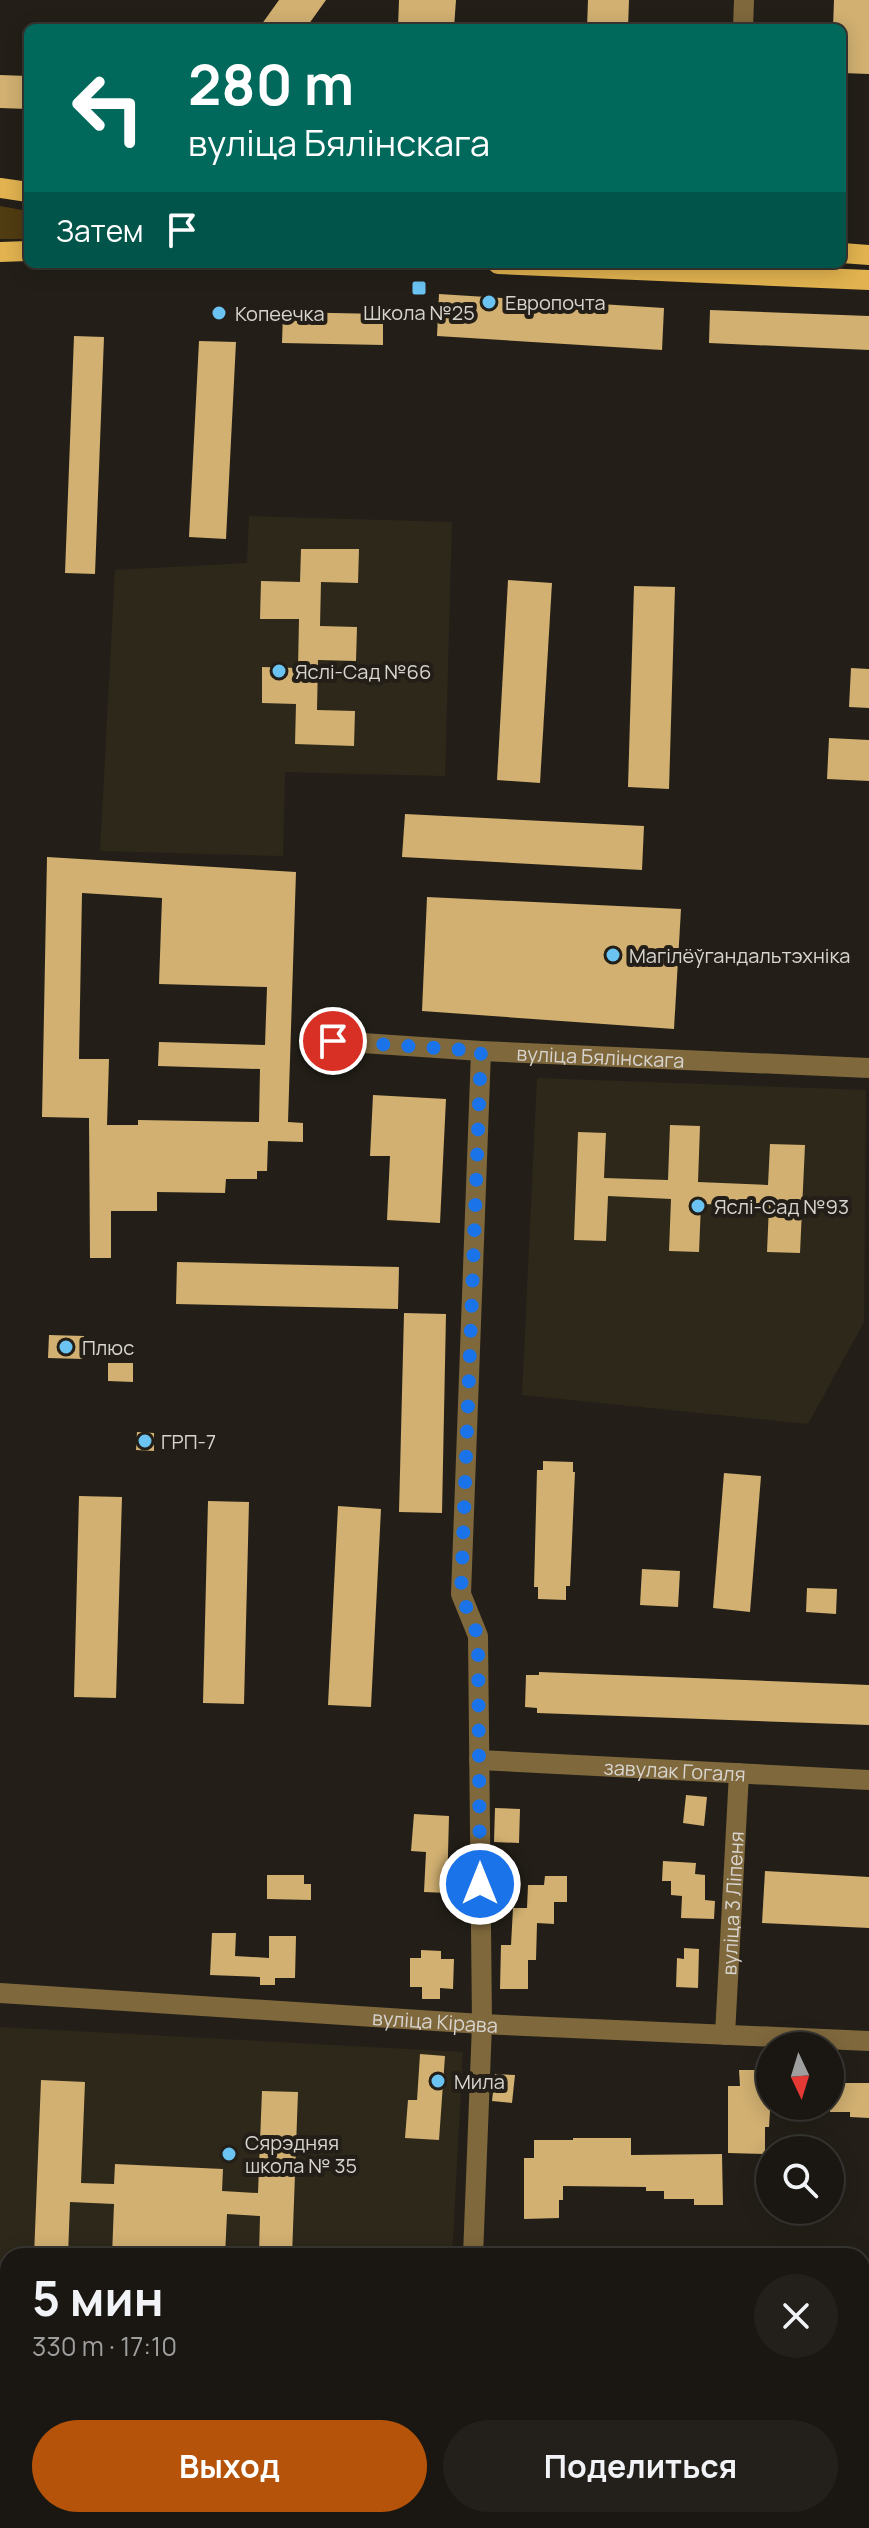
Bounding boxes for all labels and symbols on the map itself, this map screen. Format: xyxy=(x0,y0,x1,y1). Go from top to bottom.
marker: Школа №25 xyxy=(410,279,428,297)
place label: Европочта xyxy=(505,289,606,316)
marker: Европочта xyxy=(480,293,498,311)
place label: Школа №25 xyxy=(363,299,475,326)
place label: Копеечка xyxy=(235,300,325,327)
marker: Копеечка xyxy=(210,304,228,322)
place label: Яслі-Сад №66 xyxy=(295,658,431,685)
marker: Яслі-Сад №66 xyxy=(270,662,288,680)
place label: Магілёўгандальтэхніка xyxy=(629,942,850,969)
marker: Магілёўгандальтэхніка xyxy=(604,946,622,964)
pin xyxy=(299,1007,367,1075)
street label: вуліца Бялінскага xyxy=(516,1039,685,1073)
place label: Яслі-Сад №93 xyxy=(714,1193,849,1220)
marker: Яслі-Сад №93 xyxy=(689,1197,707,1215)
place label: Плюс xyxy=(82,1334,134,1361)
marker: Плюс xyxy=(57,1338,75,1356)
place label: ГРП-7 xyxy=(161,1428,216,1455)
marker: ГРП-7 xyxy=(136,1432,154,1450)
street label: завулак Гогаля xyxy=(603,1753,746,1787)
street label: вуліца 3 Ліпеня xyxy=(715,1830,749,1976)
position arrow xyxy=(438,1842,522,1926)
street label: вуліца Кірава xyxy=(371,2003,499,2038)
north arrow xyxy=(756,2032,844,2120)
place label: Мила xyxy=(454,2068,505,2095)
marker: Мила xyxy=(429,2072,447,2090)
place label: Сярэдняя школа № 35 xyxy=(245,2129,357,2179)
marker: Сярэдняя школа № 35 xyxy=(220,2145,238,2163)

